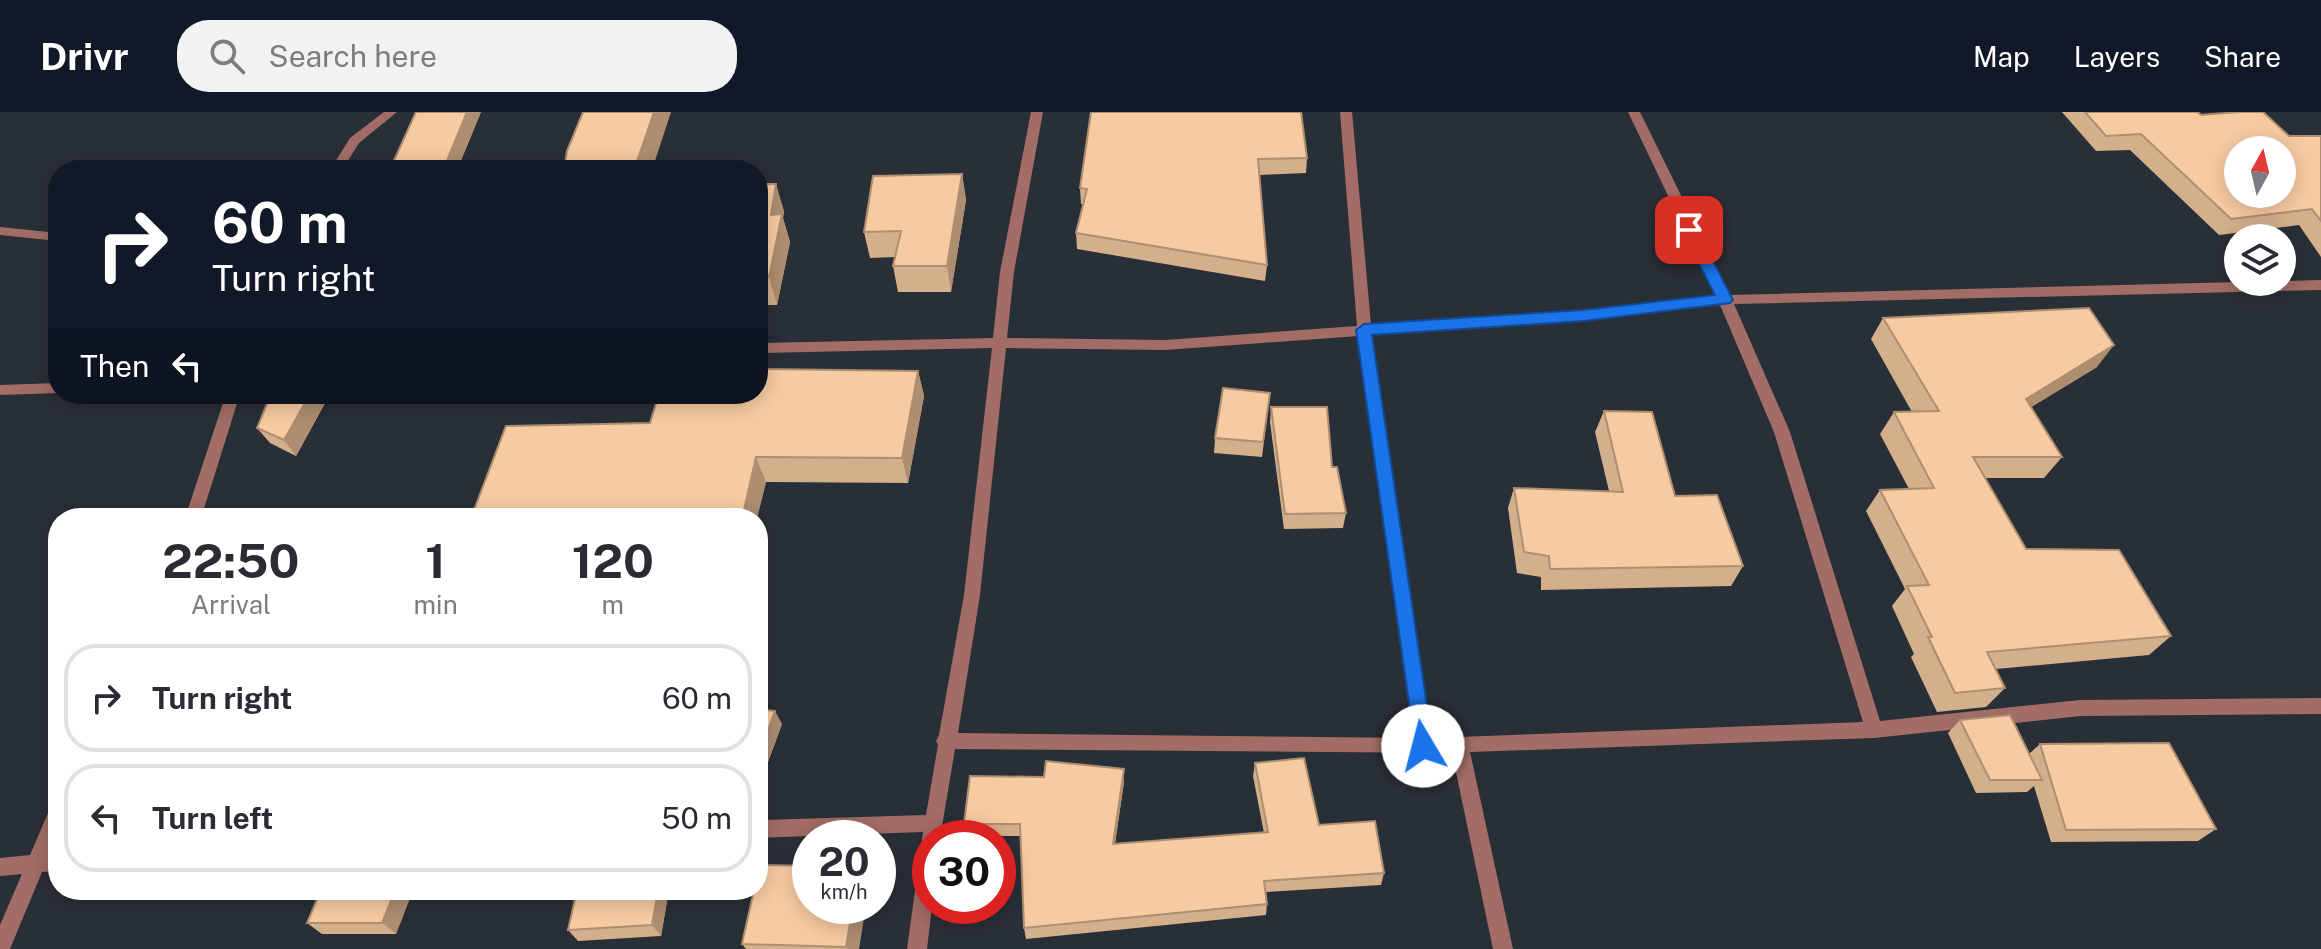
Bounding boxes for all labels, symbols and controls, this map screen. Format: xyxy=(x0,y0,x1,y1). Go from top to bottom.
search box xyxy=(177,20,737,92)
text: Drivr xyxy=(40,34,129,79)
icon: search xyxy=(205,34,249,78)
text: Search here xyxy=(269,38,437,74)
text: Map xyxy=(1973,40,2030,73)
text: Layers xyxy=(2074,40,2160,73)
text: Share xyxy=(2204,40,2281,73)
north arrow xyxy=(2224,136,2296,208)
map controls xyxy=(2224,136,2296,296)
text: 60 m xyxy=(212,190,348,256)
icon: right xyxy=(80,192,184,296)
pin xyxy=(1655,196,1723,264)
icon: arrive xyxy=(1667,208,1711,252)
button: layers xyxy=(2224,224,2296,296)
text: Turn right xyxy=(212,257,375,299)
icon: left xyxy=(165,344,209,388)
text: Then xyxy=(80,348,149,384)
text: 22:50 xyxy=(162,532,299,589)
text: 1 xyxy=(425,532,446,589)
text: 120 xyxy=(572,532,654,589)
text: Arrival xyxy=(191,589,271,620)
text: min xyxy=(414,589,458,620)
text: m xyxy=(602,589,624,620)
icon: right xyxy=(84,676,128,720)
text: Turn right xyxy=(152,680,292,716)
text: 60 m xyxy=(662,680,732,716)
position arrow xyxy=(1381,704,1465,788)
icon: left xyxy=(84,796,128,840)
text: Turn left xyxy=(152,800,273,836)
text: 50 m xyxy=(661,800,732,836)
speed limit sign: 30 xyxy=(912,820,1016,924)
text: 20 xyxy=(818,838,870,885)
text: km/h xyxy=(820,880,868,904)

